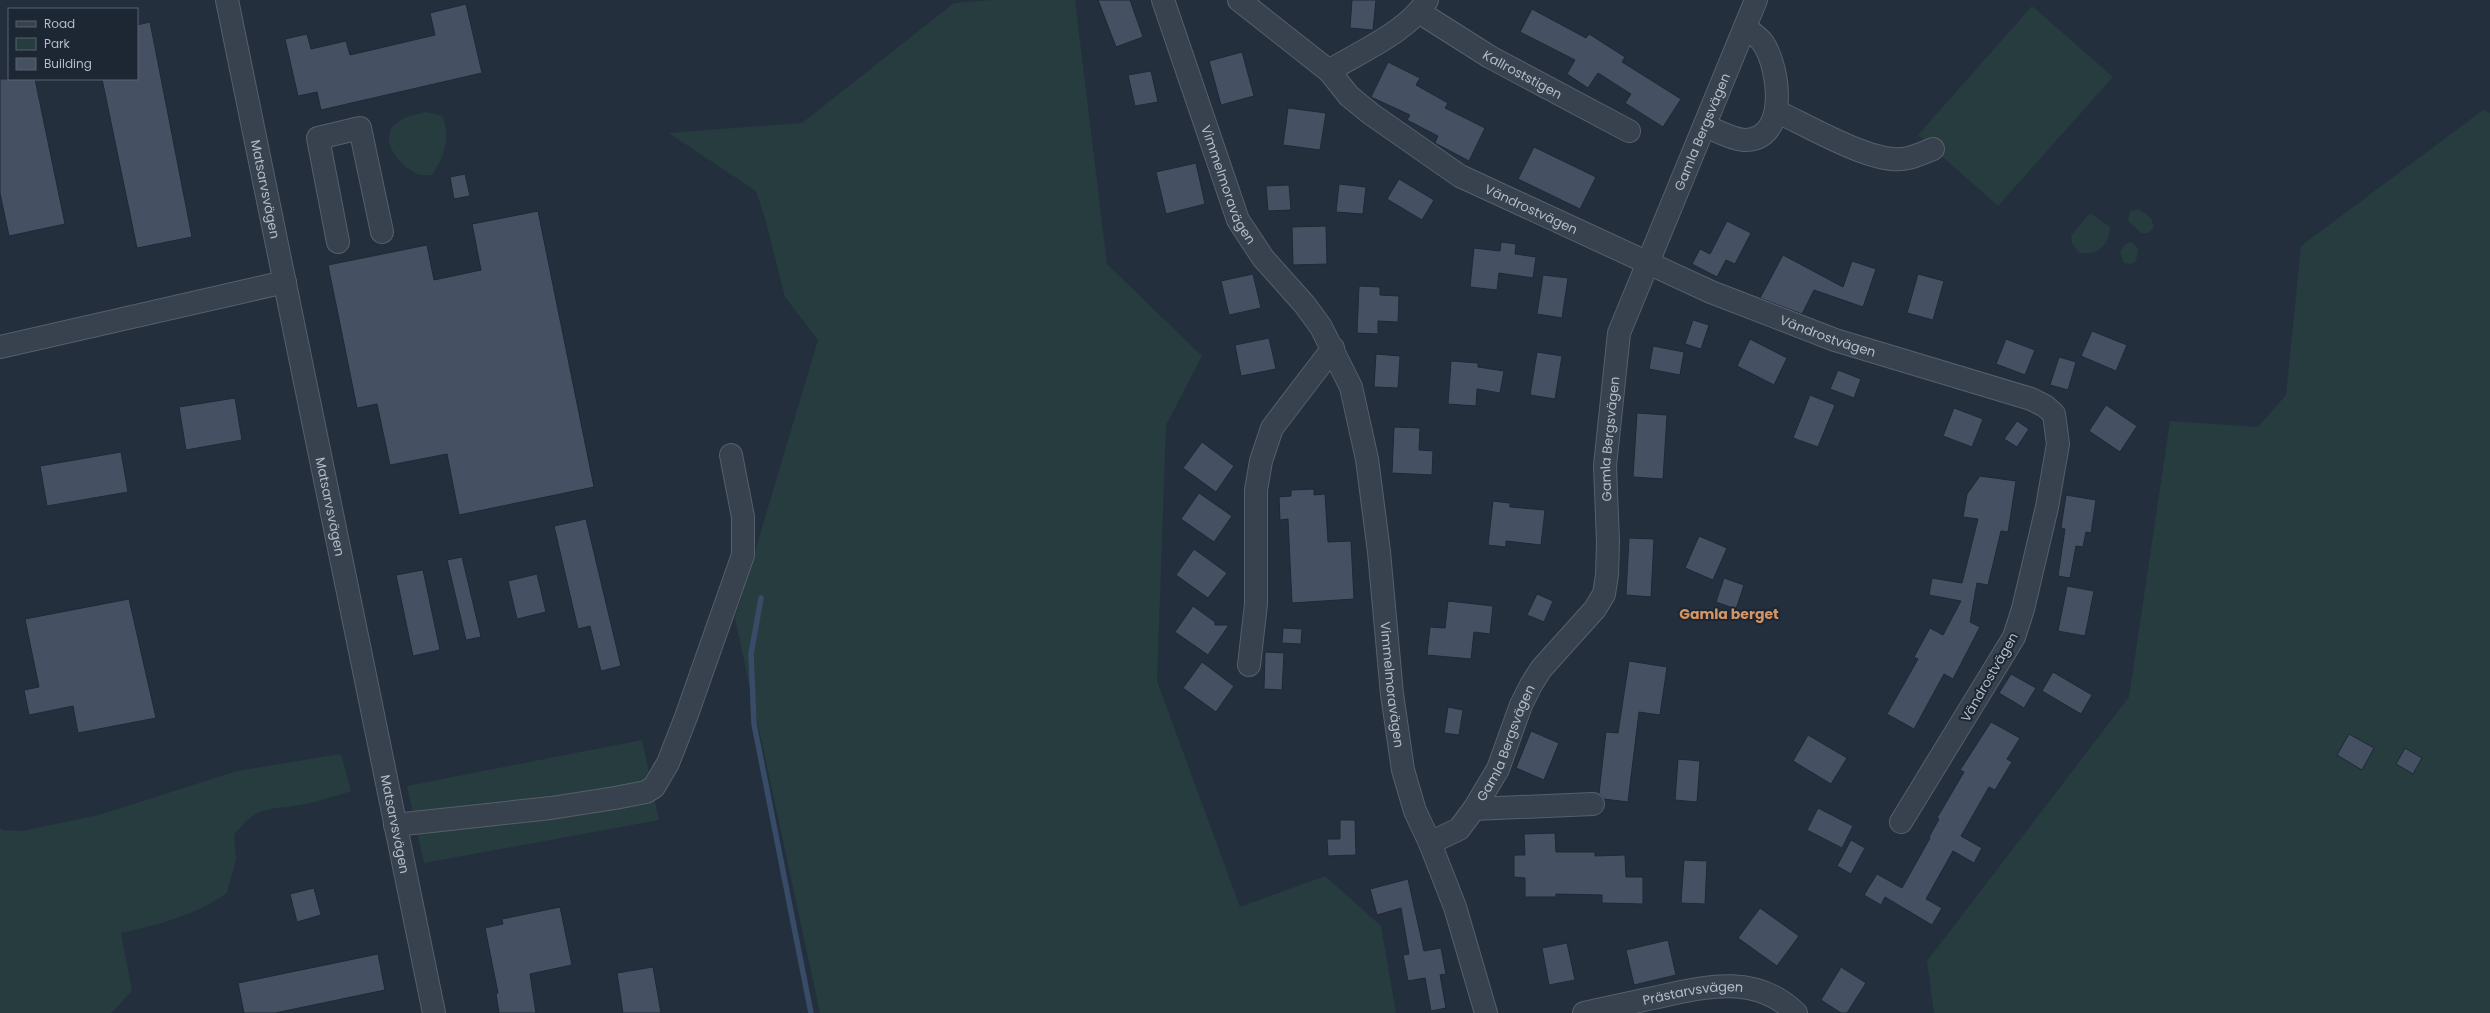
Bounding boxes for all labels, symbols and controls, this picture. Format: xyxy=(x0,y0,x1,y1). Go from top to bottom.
legend xyxy=(8,8,138,80)
text: Road xyxy=(44,15,75,32)
text: Park xyxy=(44,35,71,52)
street label: Kallroststigen xyxy=(1479,46,1566,104)
text: Building xyxy=(44,55,92,72)
street label: Gamla Bergsvägen xyxy=(1670,70,1735,194)
street label: Vimmelmoravägen xyxy=(1196,123,1260,248)
street label: Matsarvsvägen xyxy=(246,138,285,240)
street label: Vändrostvägen xyxy=(1481,180,1581,239)
street label: Vändrostvägen xyxy=(1777,311,1878,362)
street label: Gamla Bergsvägen xyxy=(1596,375,1624,502)
street label: Matsarvsvägen xyxy=(311,455,349,558)
district label: Gamla berget xyxy=(1679,604,1779,624)
street label: Vimmelmoravägen xyxy=(1375,621,1409,749)
street label: Vändrostvägen xyxy=(1956,629,2023,726)
street label: Gamla Bergsvägen xyxy=(1472,681,1540,805)
street label: Matsarvsvägen xyxy=(376,773,414,875)
street label: Prästarvsvägen xyxy=(1641,977,1744,1010)

